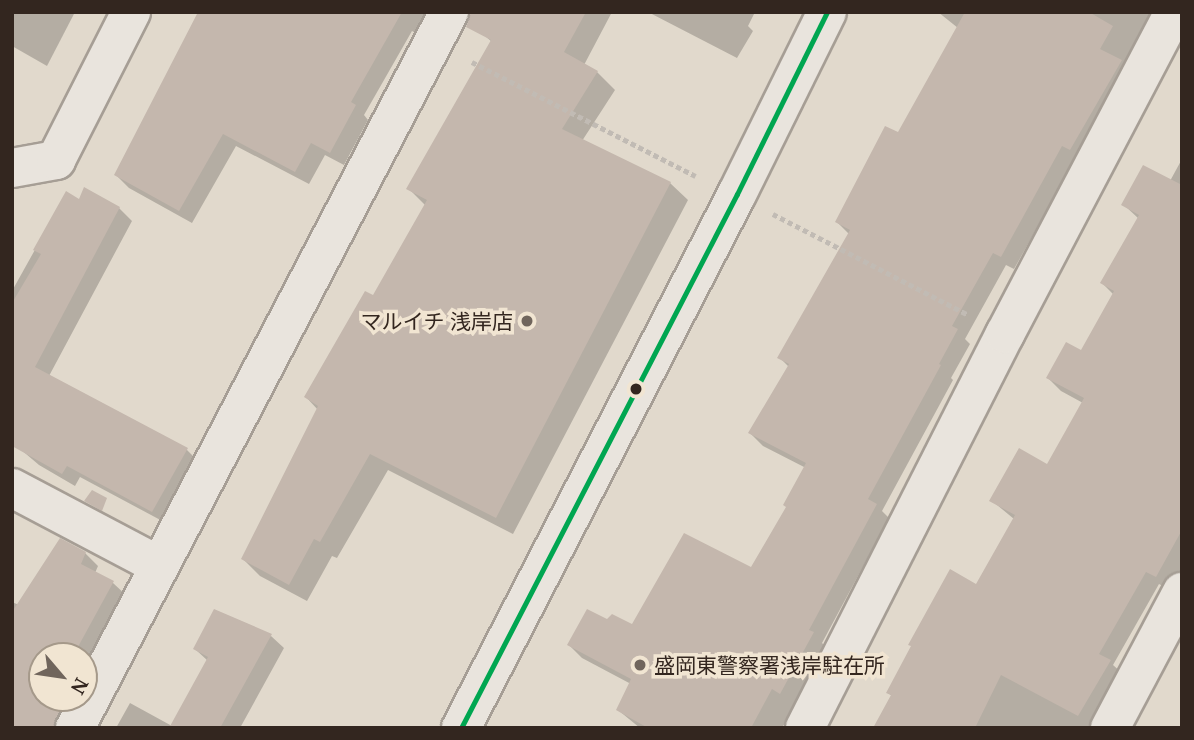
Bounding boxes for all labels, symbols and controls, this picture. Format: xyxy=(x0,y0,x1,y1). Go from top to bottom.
place label: マルイチ 浅岸店 xyxy=(361,308,513,334)
marker: マルイチ 浅岸店 xyxy=(519,313,535,329)
unlabelled marker xyxy=(629,382,643,396)
north arrow xyxy=(28,642,98,712)
place label: 盛岡東警察署浅岸駐在所 xyxy=(654,652,885,678)
marker: 盛岡東警察署浅岸駐在所 xyxy=(632,657,648,673)
text: N xyxy=(65,673,95,699)

